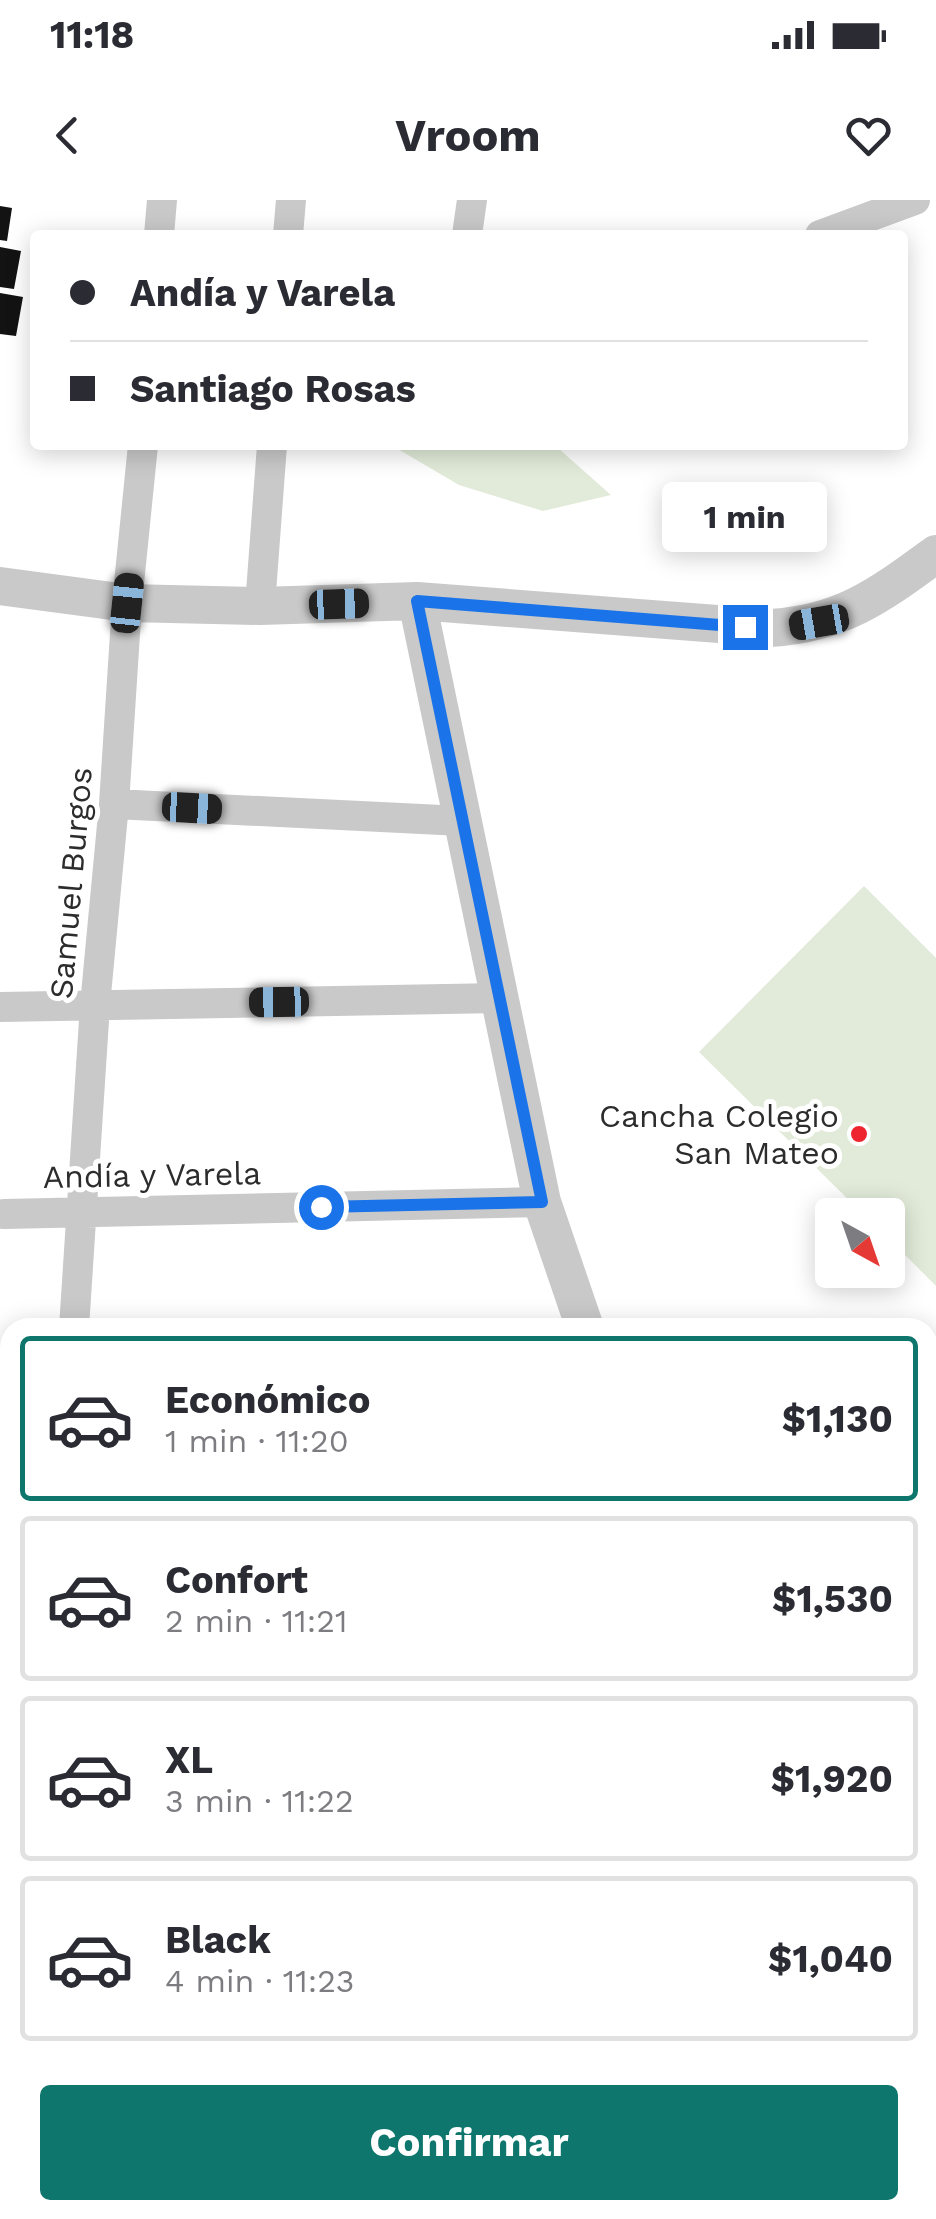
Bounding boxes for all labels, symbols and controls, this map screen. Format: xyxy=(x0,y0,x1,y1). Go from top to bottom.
text: 11:18 xyxy=(50,13,134,57)
icon: back xyxy=(40,108,95,163)
icon: heart xyxy=(841,108,896,163)
text: Vroom xyxy=(395,109,541,162)
text: Andía y Varela xyxy=(130,271,395,315)
text: Santiago Rosas xyxy=(130,367,416,411)
callout: 1 min xyxy=(662,482,828,552)
text: 1 min xyxy=(703,498,786,536)
car xyxy=(109,572,145,634)
car xyxy=(308,588,370,620)
car xyxy=(787,602,851,642)
route end xyxy=(723,605,768,650)
street label: Samuel Burgos xyxy=(42,765,100,1001)
car xyxy=(161,791,223,825)
car xyxy=(249,986,309,1018)
place label: Cancha Colegio San Mateo xyxy=(599,1097,839,1172)
marker: Cancha Colegio San Mateo xyxy=(848,1123,870,1145)
street label: Andía y Varela xyxy=(42,1154,262,1196)
route start xyxy=(299,1185,344,1230)
north arrow xyxy=(815,1198,905,1288)
map controls xyxy=(815,1198,905,1288)
icon: car xyxy=(45,1374,135,1464)
text: Económico xyxy=(165,1378,370,1422)
text: $1,130 xyxy=(782,1397,893,1441)
text: 1 min · 11:20 xyxy=(165,1422,349,1460)
icon: car xyxy=(45,1554,135,1644)
text: Confort xyxy=(165,1558,308,1602)
text: $1,530 xyxy=(772,1577,893,1621)
text: 2 min · 11:21 xyxy=(165,1602,347,1640)
icon: car xyxy=(45,1734,135,1824)
text: XL xyxy=(165,1738,213,1782)
text: $1,920 xyxy=(771,1757,893,1801)
text: 3 min · 11:22 xyxy=(165,1782,354,1820)
icon: car xyxy=(45,1914,135,2004)
text: Black xyxy=(165,1918,271,1962)
text: $1,040 xyxy=(768,1937,893,1981)
text: 4 min · 11:23 xyxy=(165,1962,354,2000)
button: Confirmar xyxy=(40,2085,898,2200)

